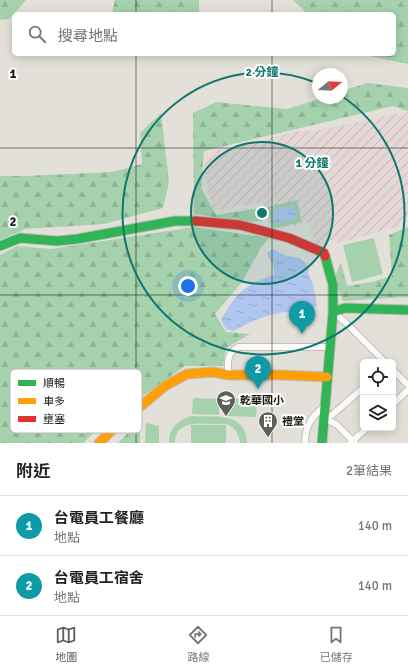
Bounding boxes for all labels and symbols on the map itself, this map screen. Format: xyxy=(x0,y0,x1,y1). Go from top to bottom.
text: 2 分鐘 xyxy=(245,65,279,80)
text: 1 xyxy=(9,66,17,82)
north arrow xyxy=(312,68,348,104)
text: 1 分鐘 xyxy=(295,156,329,171)
centre of rings xyxy=(255,206,269,220)
text: 2 xyxy=(9,214,17,230)
your location xyxy=(178,276,198,296)
pin: 1 xyxy=(289,301,315,334)
pin: 2 xyxy=(245,356,271,389)
legend xyxy=(10,369,142,433)
text: 順暢 xyxy=(43,377,65,390)
school or university icon: 乾華國小 xyxy=(215,389,237,417)
place label: 乾華國小 xyxy=(240,394,284,407)
text: 車多 xyxy=(43,395,65,408)
building icon: 禮堂 xyxy=(257,410,279,438)
text: 壅塞 xyxy=(43,413,65,426)
place label: 禮堂 xyxy=(282,415,304,428)

